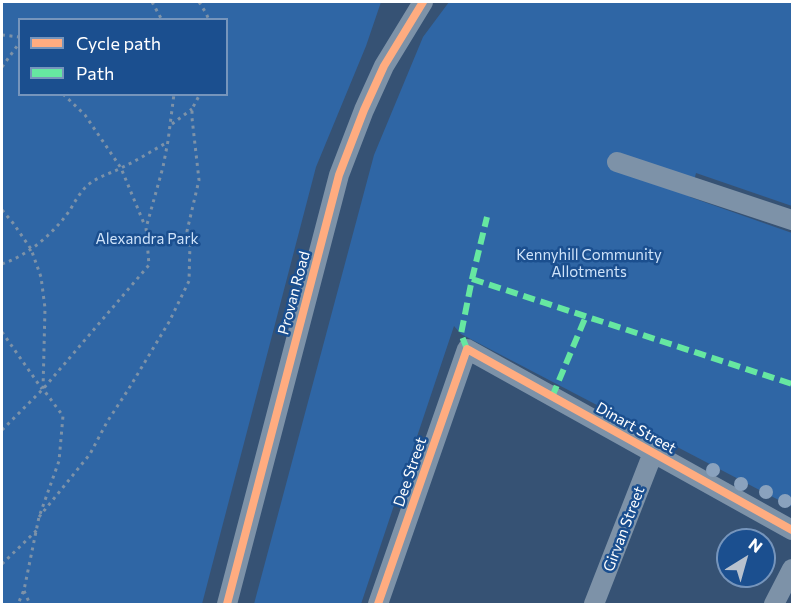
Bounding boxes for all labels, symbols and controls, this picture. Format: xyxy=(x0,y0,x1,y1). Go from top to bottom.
legend xyxy=(18,18,228,96)
text: Cycle path xyxy=(76,32,161,54)
text: Path xyxy=(76,62,114,84)
park label: Alexandra Park xyxy=(95,230,199,248)
park label: Kennyhill Community Allotments xyxy=(516,246,662,281)
street label: Provan Road xyxy=(274,249,314,337)
street label: Dinart Street xyxy=(593,399,679,457)
street label: Dee Street xyxy=(390,435,430,509)
street label: Girvan Street xyxy=(599,484,649,574)
north arrow xyxy=(716,528,776,588)
text: N xyxy=(745,534,766,556)

